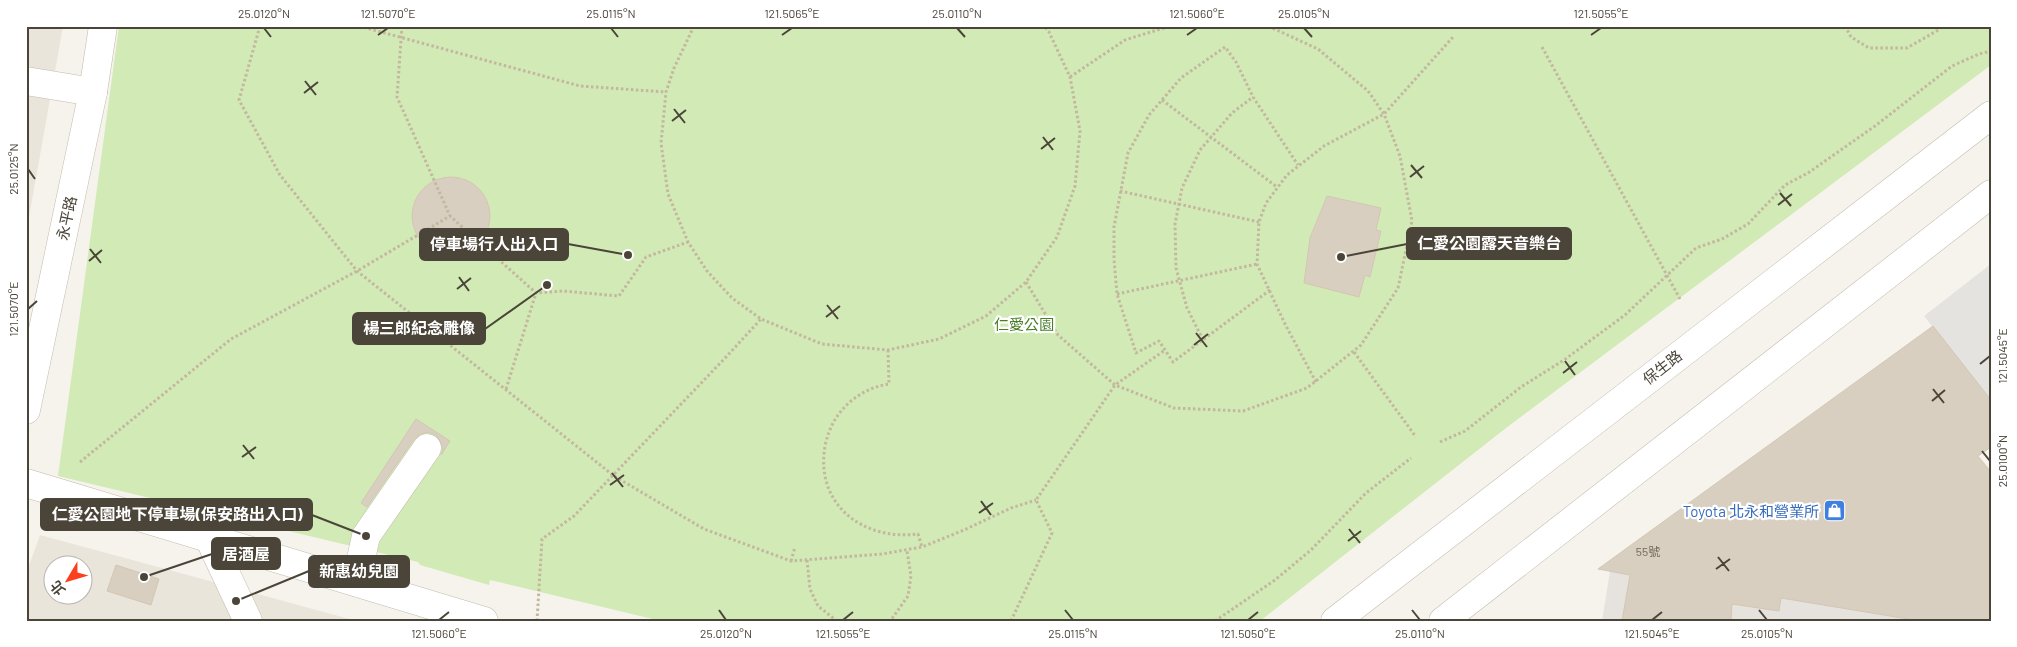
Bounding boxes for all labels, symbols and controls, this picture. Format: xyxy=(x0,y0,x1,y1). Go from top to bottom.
text: 25.0120°N xyxy=(238,6,290,20)
text: 121.5070°E xyxy=(360,6,416,20)
text: 25.0115°N xyxy=(586,6,636,20)
text: 121.5065°E xyxy=(764,6,820,20)
text: 25.0110°N xyxy=(932,6,982,20)
text: 121.5060°E xyxy=(1169,6,1225,20)
text: 25.0105°N xyxy=(1278,6,1330,20)
text: 121.5055°E xyxy=(1573,6,1629,20)
text: 25.0125°N xyxy=(6,143,20,195)
street label: 永平路 xyxy=(53,194,79,242)
callout: 仁愛公園露天音樂台 xyxy=(1407,228,1571,259)
callout: 停車場行人出入口 xyxy=(420,229,568,260)
text: 仁愛公園露天音樂台 xyxy=(1417,233,1561,252)
text: 停車場行人出入口 xyxy=(430,234,558,253)
text: 121.5070°E xyxy=(6,281,20,337)
callout: 楊三郎紀念雕像 xyxy=(353,313,485,344)
park label: 仁愛公園 xyxy=(994,315,1054,333)
text: 楊三郎紀念雕像 xyxy=(363,318,475,337)
text: 121.5045°E xyxy=(1995,328,2009,384)
street label: 保生路 xyxy=(1639,346,1685,388)
text: 25.0100°N xyxy=(1995,435,2009,487)
callout: 仁愛公園地下停車場(保安路出入口) xyxy=(41,499,312,530)
shop icon: Toyota 北永和營業所 xyxy=(1823,499,1847,523)
place label: Toyota 北永和營業所 xyxy=(1683,502,1819,520)
text: 仁愛公園地下停車場(保安路出入口) xyxy=(51,504,303,523)
callout: 居酒屋 xyxy=(212,538,280,569)
text: 居酒屋 xyxy=(222,544,270,563)
house number: 55號 xyxy=(1636,544,1660,558)
north arrow xyxy=(42,554,92,604)
callout: 新惠幼兒園 xyxy=(309,556,409,587)
text: 新惠幼兒園 xyxy=(319,561,399,580)
text: 北 xyxy=(46,578,68,599)
text: 121.5060°E xyxy=(411,626,467,640)
text: 25.0120°N xyxy=(700,626,752,640)
text: 121.5055°E xyxy=(815,626,871,640)
text: 25.0115°N xyxy=(1048,626,1098,640)
text: 121.5050°E xyxy=(1220,626,1276,640)
text: 25.0110°N xyxy=(1395,626,1445,640)
text: 121.5045°E xyxy=(1624,626,1680,640)
text: 25.0105°N xyxy=(1741,626,1793,640)

